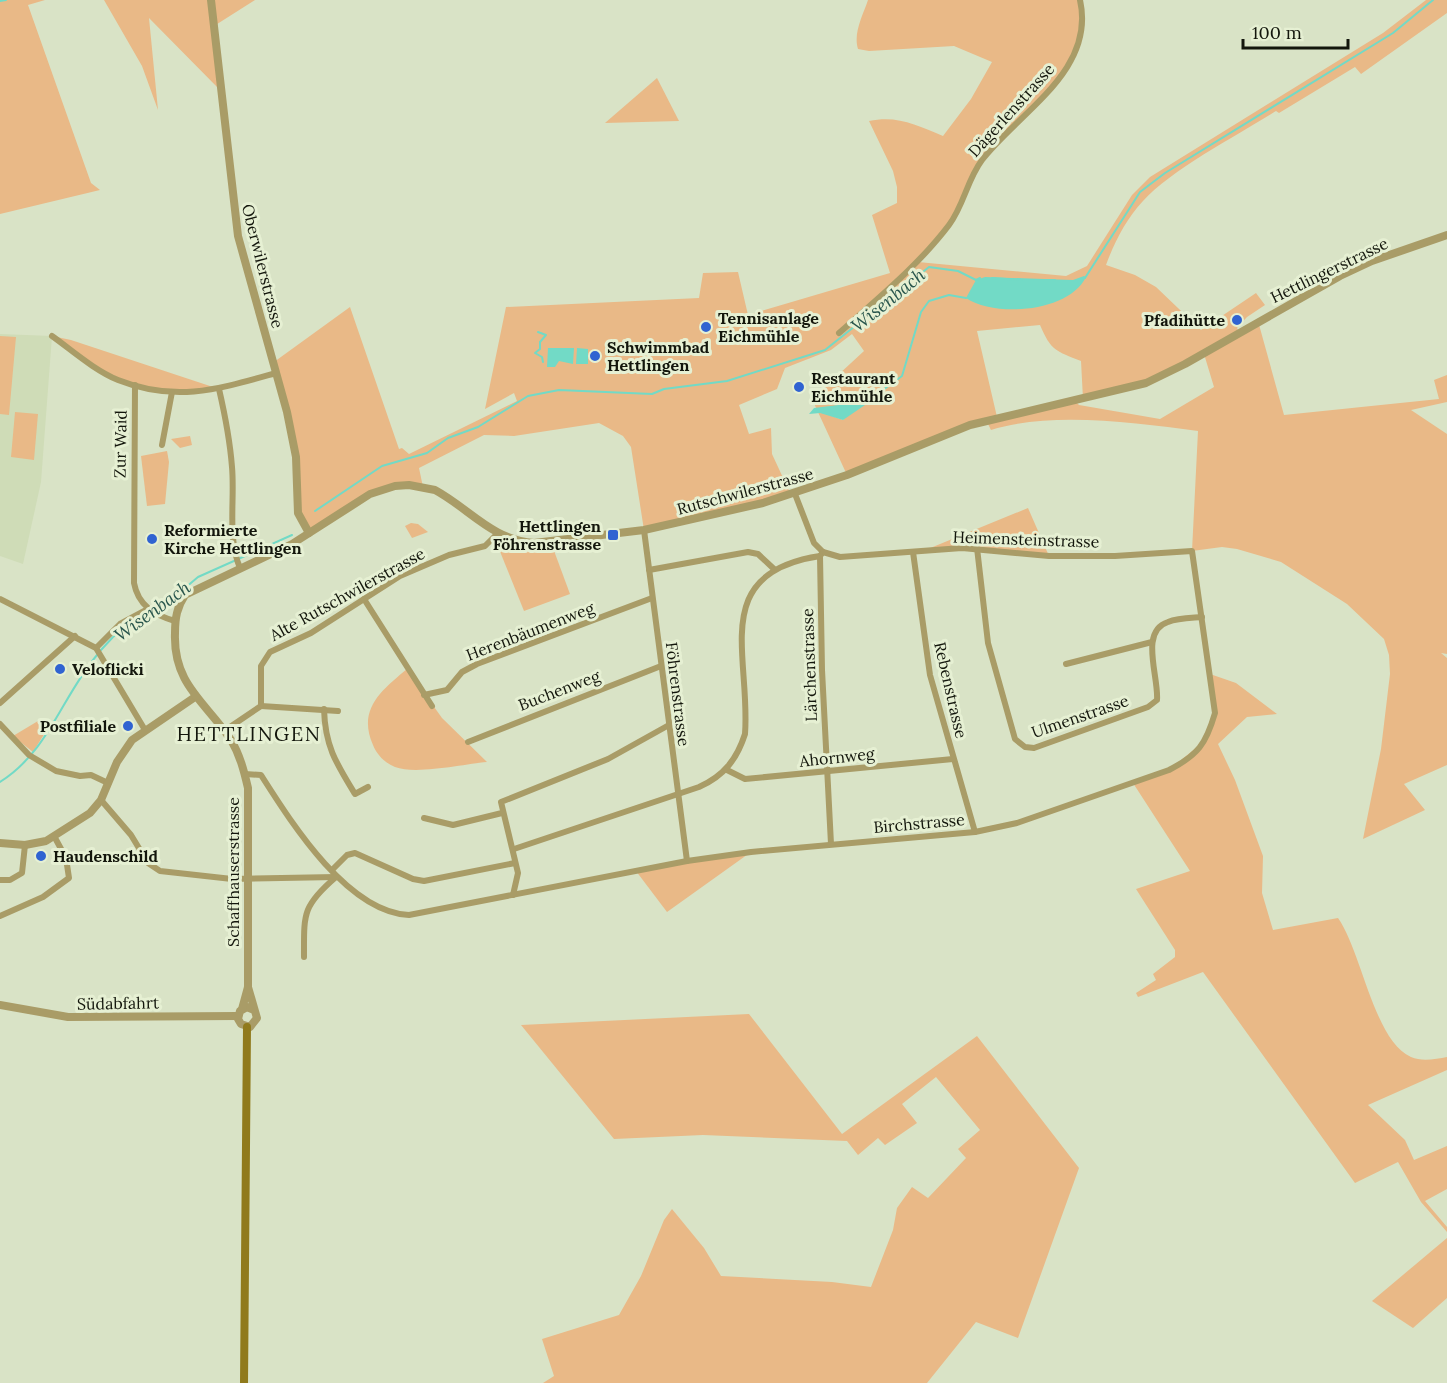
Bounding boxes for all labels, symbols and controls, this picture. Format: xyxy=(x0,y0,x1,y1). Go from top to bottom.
scale bar xyxy=(1243,12,1348,50)
text: 100 m xyxy=(1252,21,1302,44)
street label: Dägerlenstrasse xyxy=(964,59,1059,161)
street label: Oberwilerstrasse xyxy=(238,202,288,330)
street label: Hettlingerstrasse xyxy=(1267,233,1391,307)
water label: Wisenbach xyxy=(846,263,930,337)
place label: Tennisanlage Eichmühle xyxy=(718,308,819,346)
place label: Pfadihütte xyxy=(1144,310,1225,330)
marker: Pfadihütte xyxy=(1230,313,1244,327)
marker: Tennisanlage Eichmühle xyxy=(699,320,713,334)
place label: Schwimmbad Hettlingen xyxy=(607,337,710,375)
marker: Schwimmbad Hettlingen xyxy=(588,349,602,363)
place label: Restaurant Eichmühle xyxy=(811,368,896,406)
marker: Restaurant Eichmühle xyxy=(792,380,806,394)
street label: Zur Waid xyxy=(109,409,131,478)
street label: Rutschwilerstrasse xyxy=(674,463,816,519)
place label: Hettlingen Föhrenstrasse xyxy=(493,516,601,554)
place label: Reformierte Kirche Hettlingen xyxy=(164,520,302,558)
street label: Heimensteinstrasse xyxy=(952,526,1100,552)
marker: Hettlingen Föhrenstrasse xyxy=(606,528,620,542)
marker: Reformierte Kirche Hettlingen xyxy=(145,532,159,546)
street label: Alte Rutschwilerstrasse xyxy=(265,543,428,645)
water label: Wisenbach xyxy=(109,575,195,646)
street label: Herenbäumenweg xyxy=(463,597,598,665)
street label: Lärchenstrasse xyxy=(797,608,821,722)
street label: Rebenstrasse xyxy=(930,640,972,741)
street label: Föhrenstrasse xyxy=(662,641,694,748)
place label: Veloflicki xyxy=(72,659,144,679)
marker: Veloflicki xyxy=(53,662,67,676)
street label: Buchenweg xyxy=(515,665,604,715)
street label: Ulmenstrasse xyxy=(1029,690,1131,742)
place label: Postfiliale xyxy=(40,716,116,736)
marker: Postfiliale xyxy=(121,719,135,733)
district label: HETTLINGEN xyxy=(177,721,321,746)
street label: Ahornweg xyxy=(797,743,877,771)
street label: Schaffhauserstrasse xyxy=(223,797,243,947)
street label: Birchstrasse xyxy=(873,809,966,837)
place label: Haudenschild xyxy=(53,846,159,866)
marker: Haudenschild xyxy=(34,849,48,863)
street label: Südabfahrt xyxy=(77,992,160,1014)

